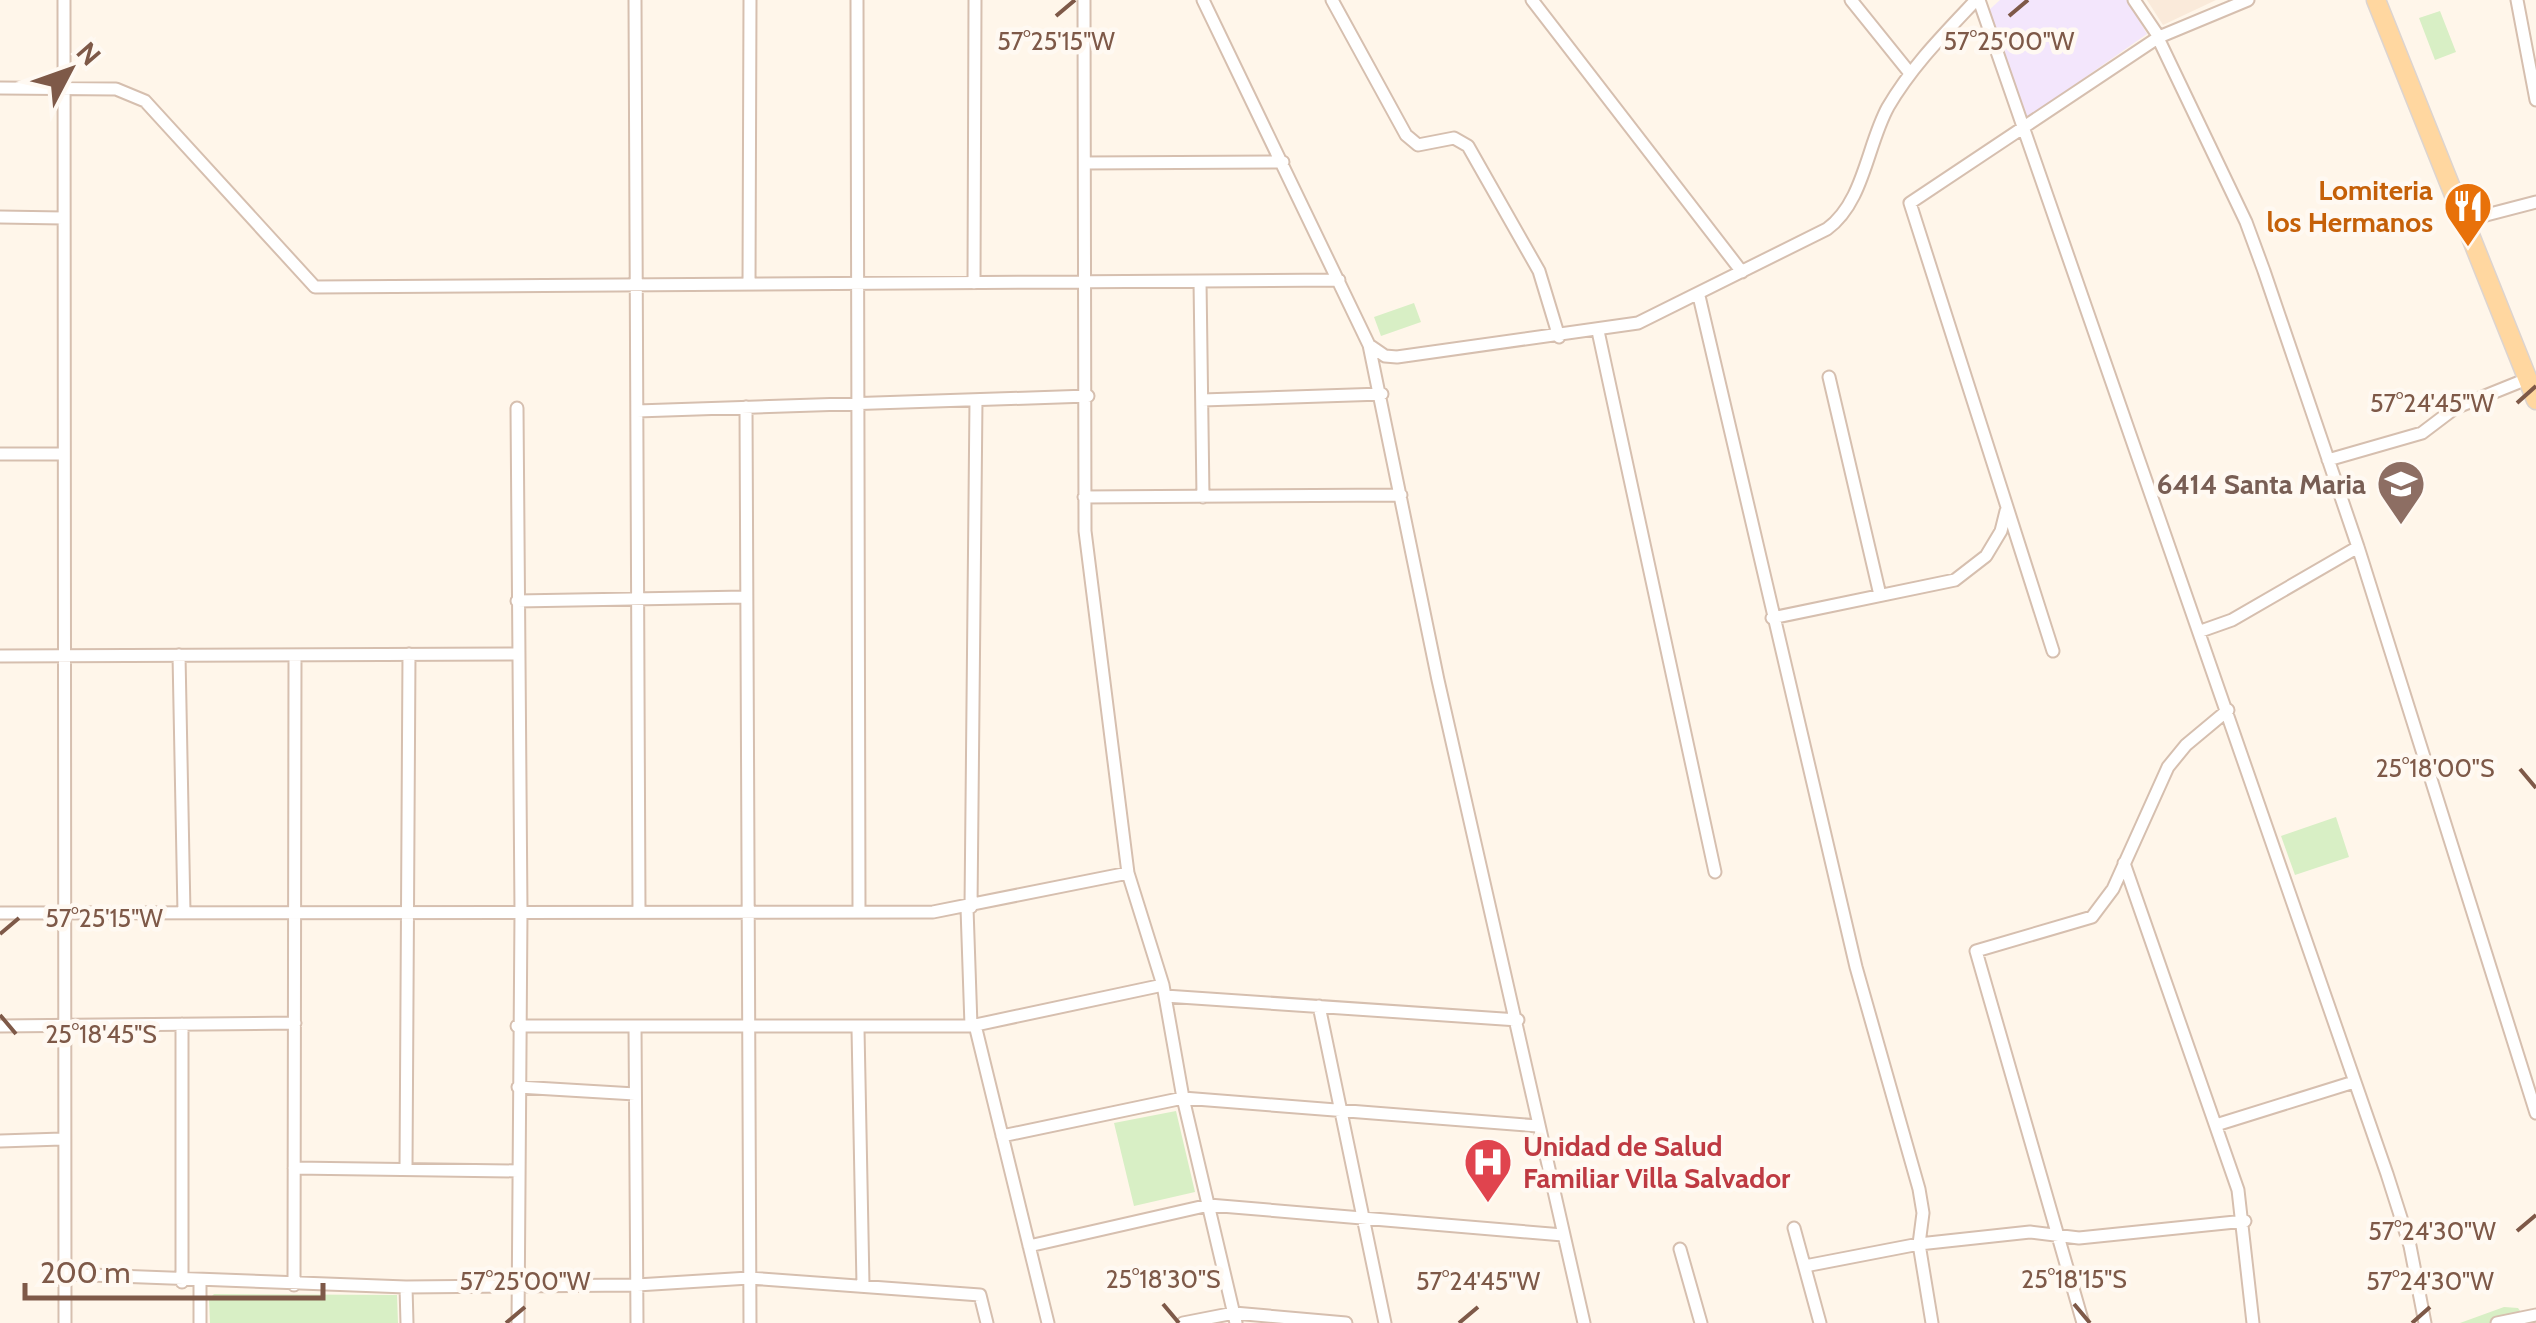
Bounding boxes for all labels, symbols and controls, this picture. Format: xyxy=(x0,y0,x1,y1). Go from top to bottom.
north arrow xyxy=(20,20,120,120)
text: 57°25'15"W xyxy=(997,26,1115,56)
text: 57°25'00"W xyxy=(1944,26,2075,56)
text: N xyxy=(70,35,108,72)
place label: Lomiteria los Hermanos xyxy=(2266,173,2433,239)
restaurant icon: Lomiteria los Hermanos xyxy=(2442,180,2494,248)
text: 57°24'45"W xyxy=(2370,388,2494,418)
school or university icon: 6414 Santa Maria xyxy=(2375,458,2427,526)
place label: 6414 Santa Maria xyxy=(2157,467,2366,501)
text: 25°18'00"S xyxy=(2375,753,2495,783)
text: 57°25'15"W xyxy=(45,903,163,933)
text: 25°18'45"S xyxy=(45,1019,157,1049)
place label: Unidad de Salud Familiar Villa Salvador xyxy=(1523,1129,1791,1195)
hospital icon: Unidad de Salud Familiar Villa Salvador xyxy=(1462,1136,1514,1204)
text: 57°24'30"W xyxy=(2368,1216,2496,1246)
scale bar xyxy=(25,1238,322,1300)
text: 200 m xyxy=(40,1254,131,1291)
text: 25°18'30"S xyxy=(1105,1264,1221,1294)
text: 25°18'15"S xyxy=(2021,1264,2127,1294)
text: 57°25'00"W xyxy=(460,1266,591,1296)
text: 57°24'45"W xyxy=(1416,1266,1540,1296)
text: 57°24'30"W xyxy=(2366,1266,2494,1296)

